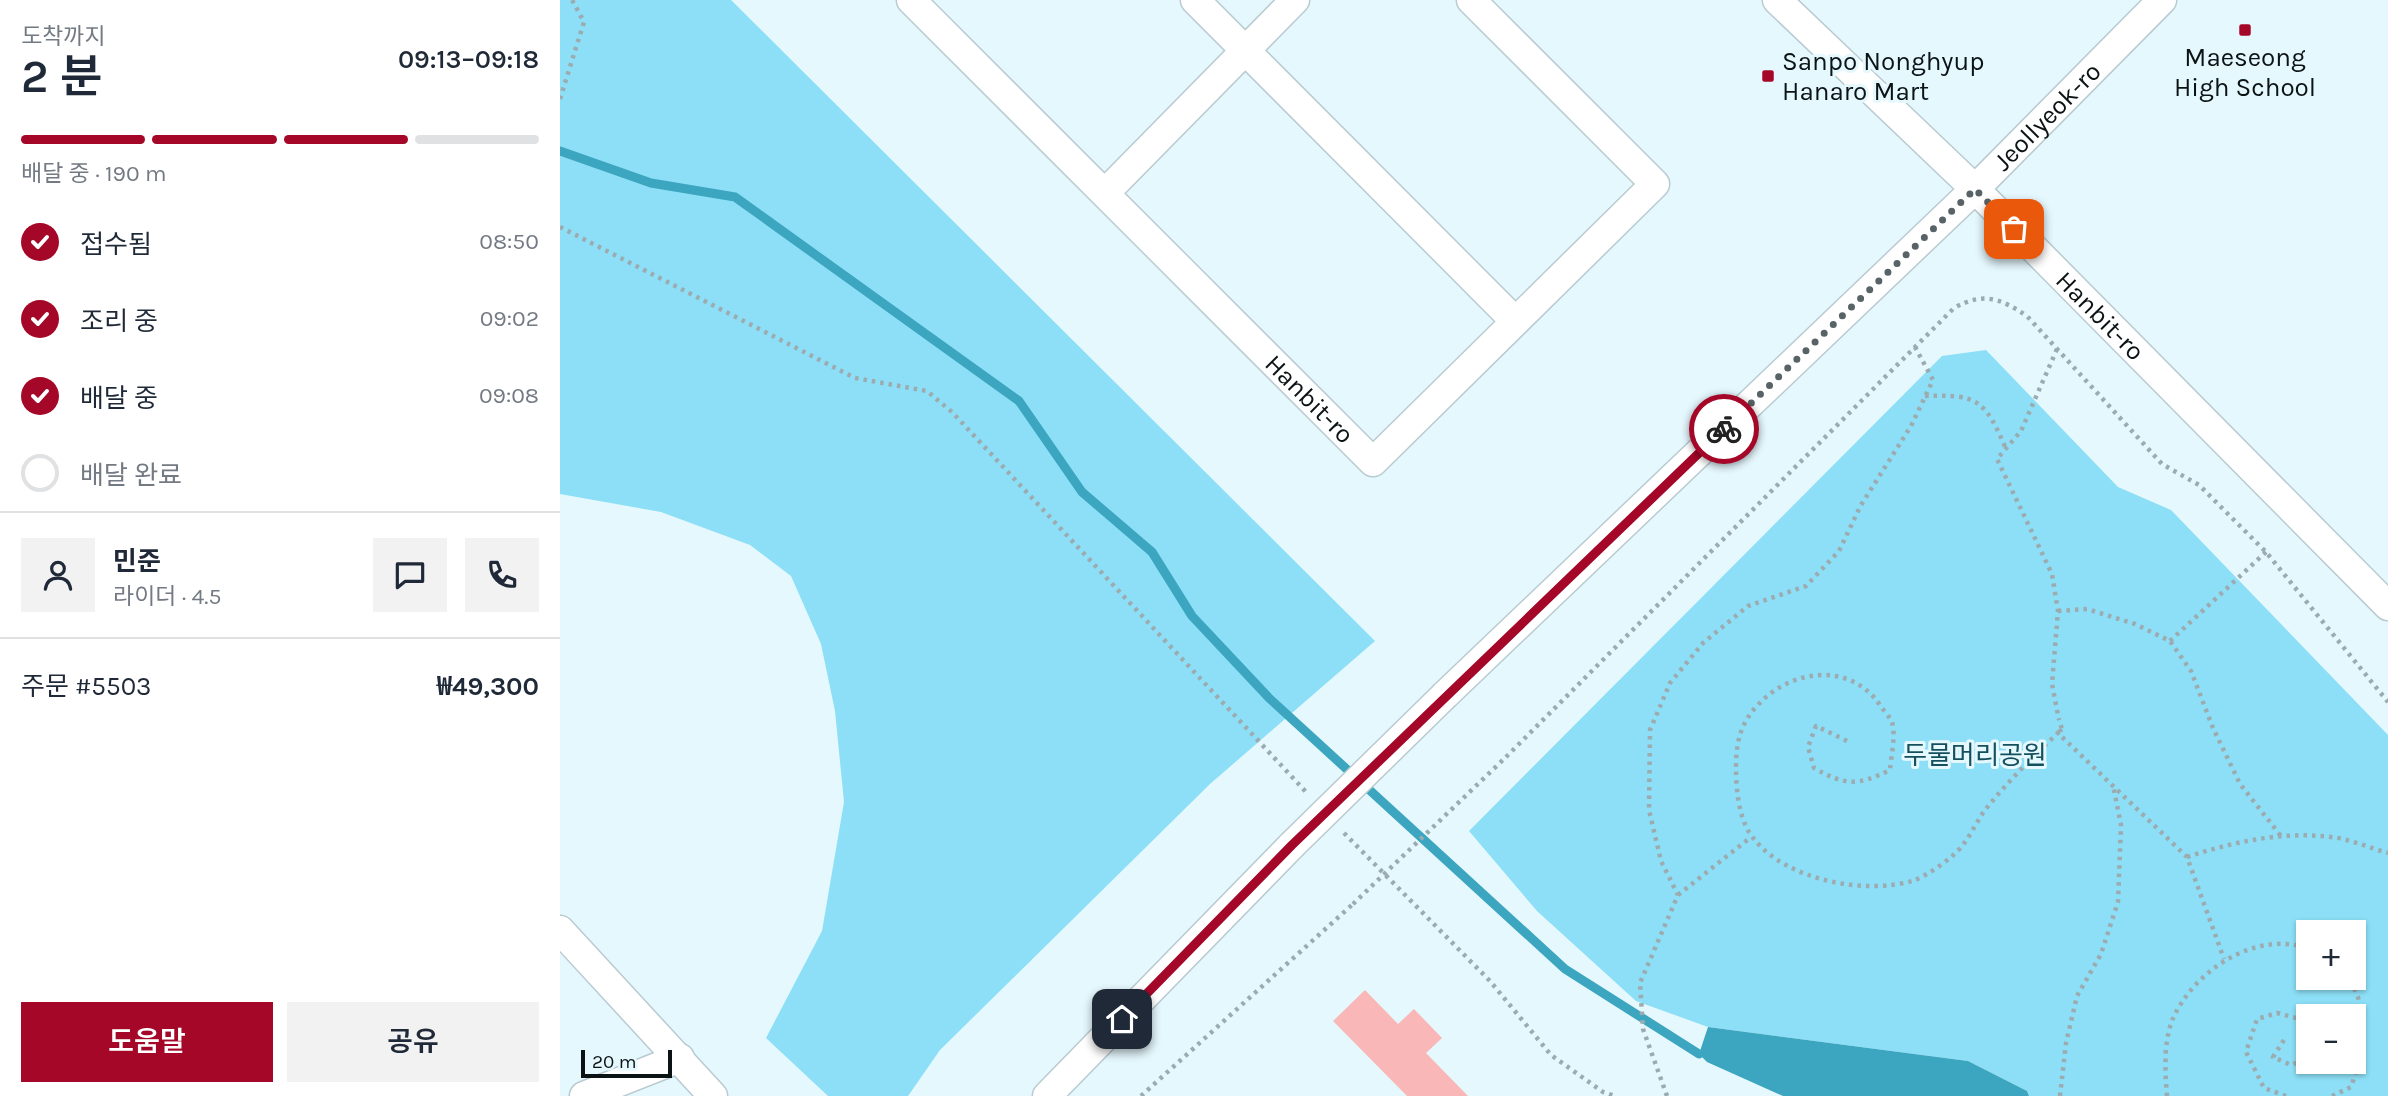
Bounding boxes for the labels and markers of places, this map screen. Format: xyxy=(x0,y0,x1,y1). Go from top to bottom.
marker: Maeseong High School xyxy=(2237,22,2253,38)
place label: Maeseong High School xyxy=(2174,42,2316,103)
place label: Sanpo Nonghyup Hanaro Mart xyxy=(1782,46,1984,107)
marker: Sanpo Nonghyup Hanaro Mart xyxy=(1760,68,1776,84)
pin xyxy=(1984,199,2044,259)
pin xyxy=(1092,989,1152,1049)

